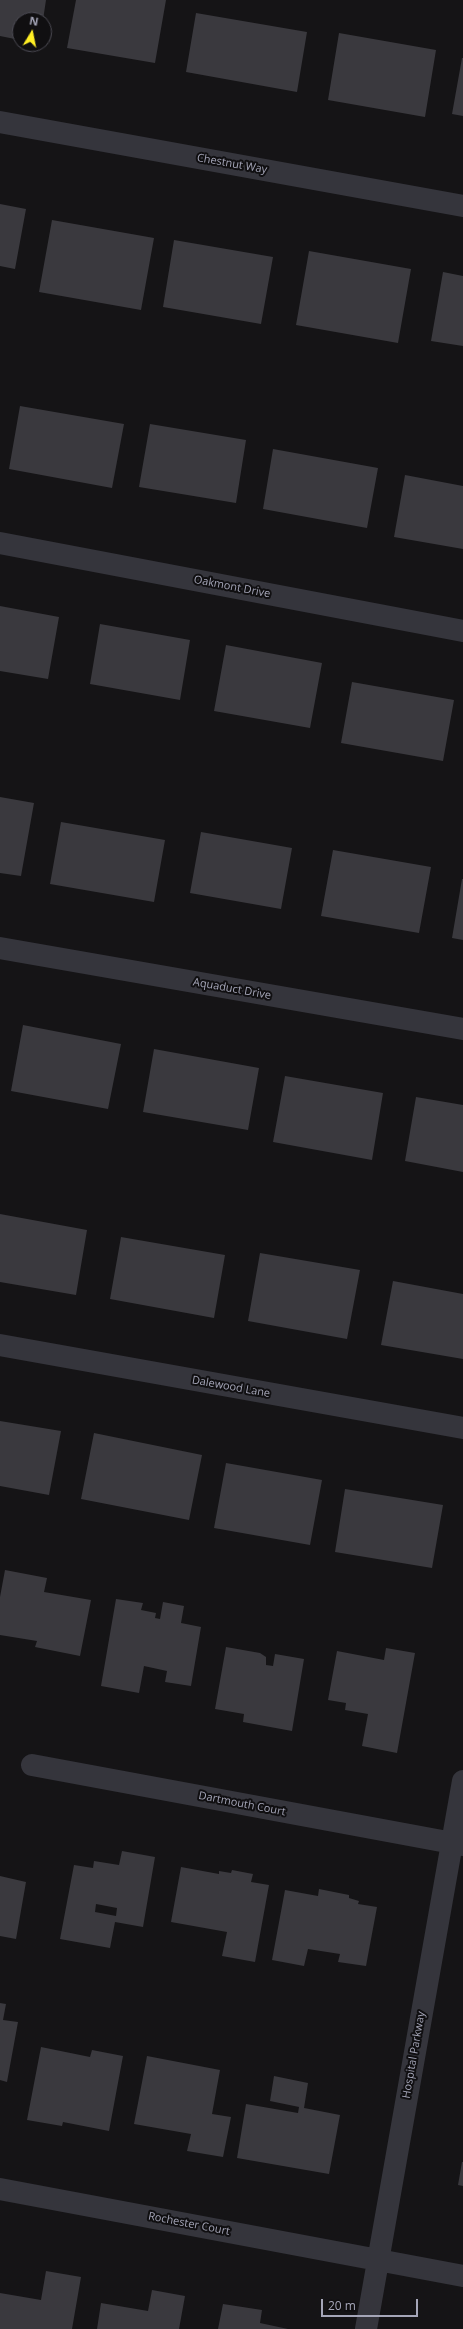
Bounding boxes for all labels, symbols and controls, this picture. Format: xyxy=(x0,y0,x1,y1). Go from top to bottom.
north arrow xyxy=(12,12,52,52)
text: N xyxy=(28,13,40,29)
street label: Chestnut Way xyxy=(196,151,268,177)
street label: Oakmont Drive xyxy=(193,573,271,601)
street label: Aquaduct Drive xyxy=(192,976,272,1002)
street label: Dalewood Lane xyxy=(191,1374,271,1400)
street label: Dartmouth Court xyxy=(197,1789,287,1819)
street label: Hospital Parkway xyxy=(400,2010,428,2100)
street label: Rochester Court xyxy=(147,2210,231,2238)
scale bar xyxy=(323,2291,420,2317)
text: 20 m xyxy=(328,2297,356,2314)

